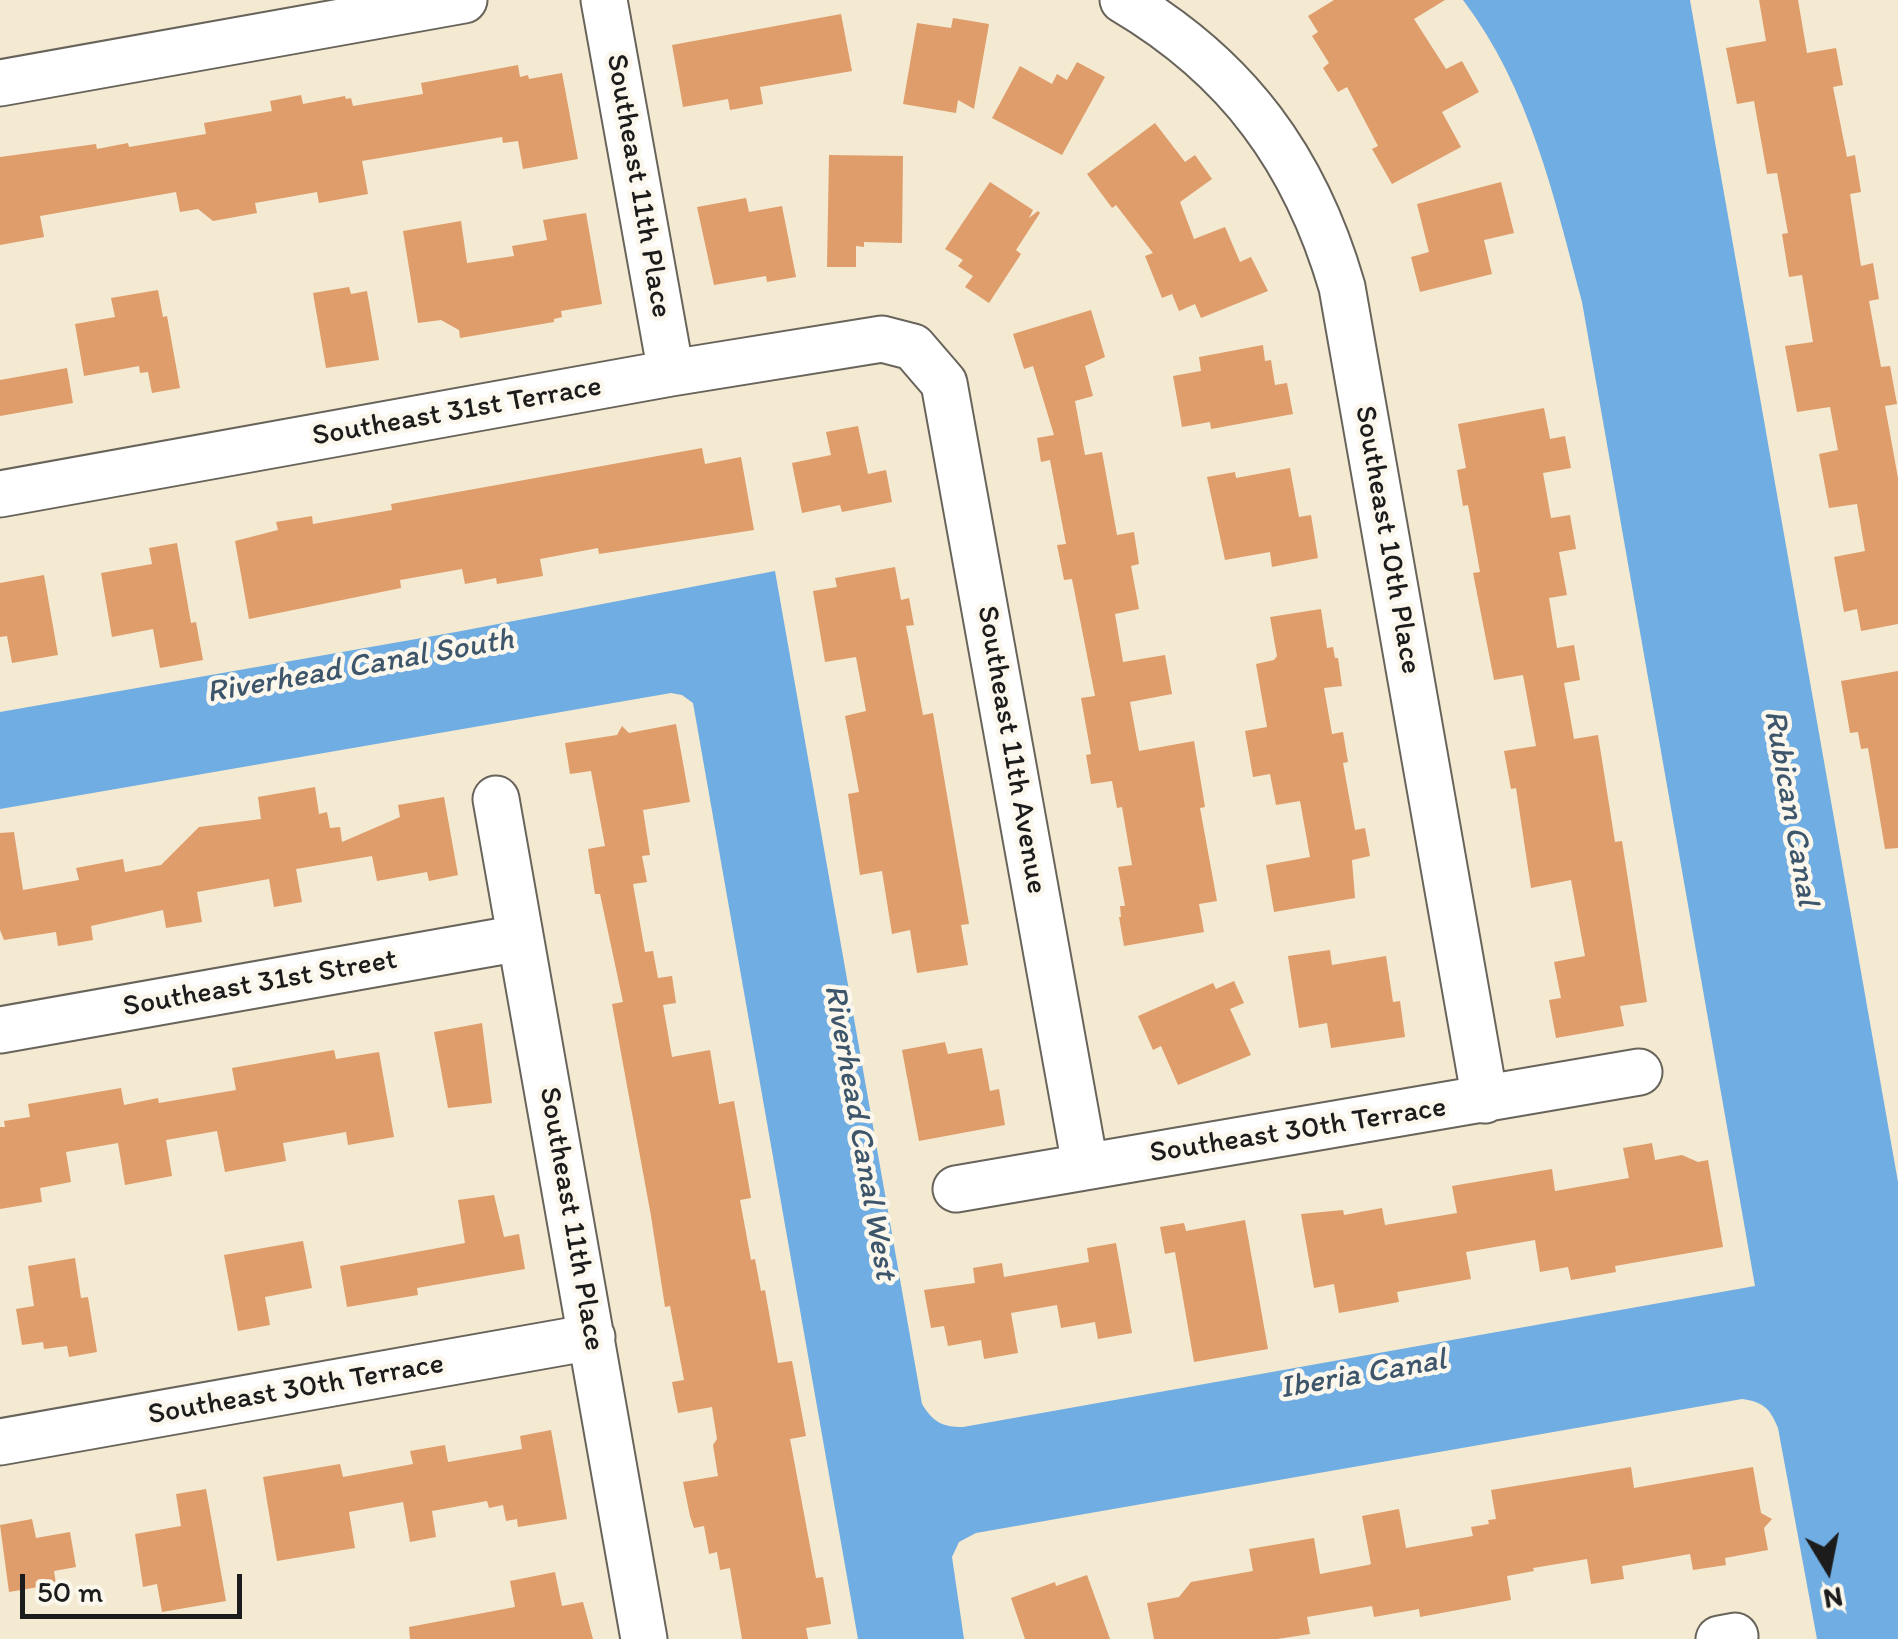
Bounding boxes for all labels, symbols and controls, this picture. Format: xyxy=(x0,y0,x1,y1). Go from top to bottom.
street label: Southeast 11th Place xyxy=(597,51,679,321)
street label: Southeast 31st Terrace xyxy=(310,369,604,455)
street label: Southeast 10th Place xyxy=(1346,403,1428,677)
street label: Southeast 11th Avenue xyxy=(968,603,1054,897)
water label: Riverhead Canal South xyxy=(203,621,517,713)
water label: Rubican Canal xyxy=(1754,707,1826,909)
street label: Southeast 31st Street xyxy=(120,942,400,1026)
water label: Riverhead Canal West xyxy=(814,982,904,1282)
street label: Southeast 11th Place xyxy=(530,1084,612,1354)
street label: Southeast 30th Terrace xyxy=(1147,1090,1449,1172)
water label: Iberia Canal xyxy=(1277,1342,1449,1408)
street label: Southeast 30th Terrace xyxy=(145,1346,447,1434)
north arrow xyxy=(1778,1519,1878,1619)
scale bar xyxy=(25,1554,248,1616)
text: 50 m xyxy=(37,1573,103,1610)
text: N xyxy=(1821,1580,1845,1617)

